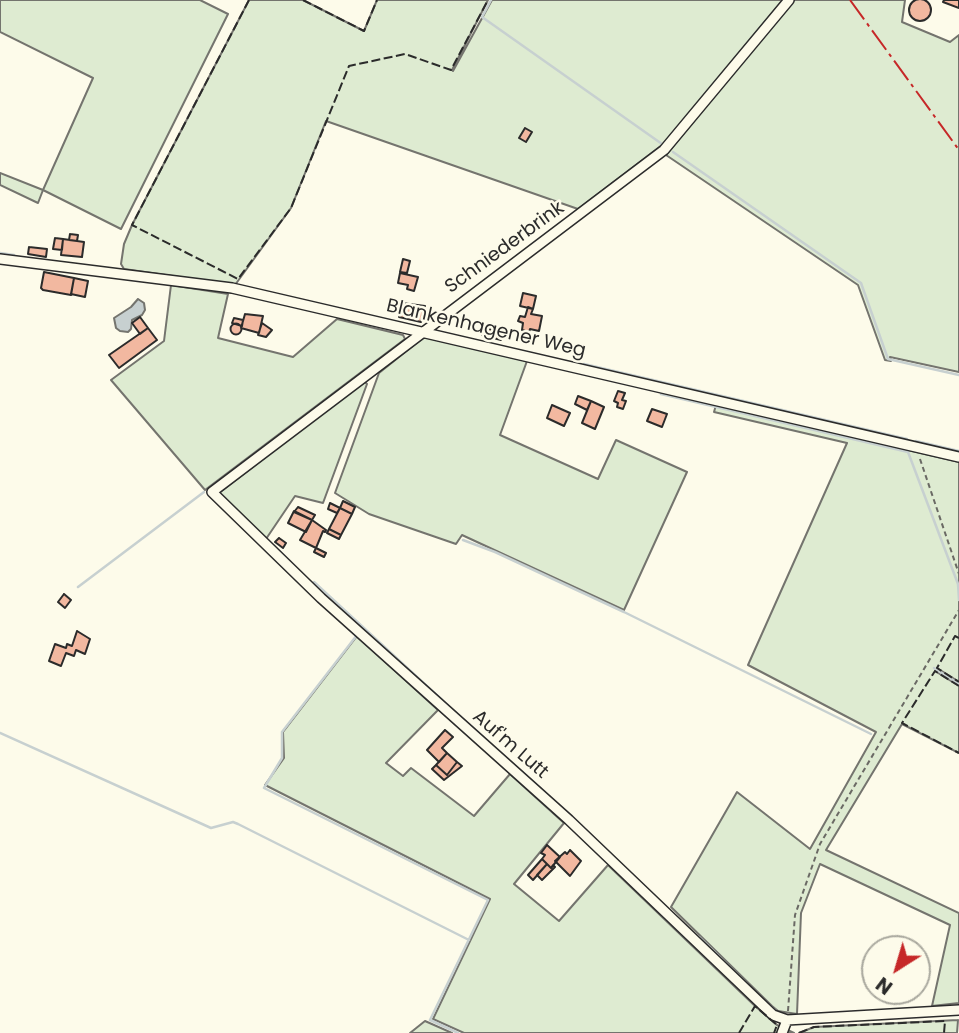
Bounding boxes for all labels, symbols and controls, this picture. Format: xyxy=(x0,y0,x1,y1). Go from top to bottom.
street label: Schniederbrink xyxy=(441,197,569,299)
street label: Blankenhagener Weg xyxy=(384,295,588,363)
street label: Auf'm Lutt xyxy=(467,706,553,784)
north arrow xyxy=(861,935,931,1005)
text: N xyxy=(870,970,898,1001)

